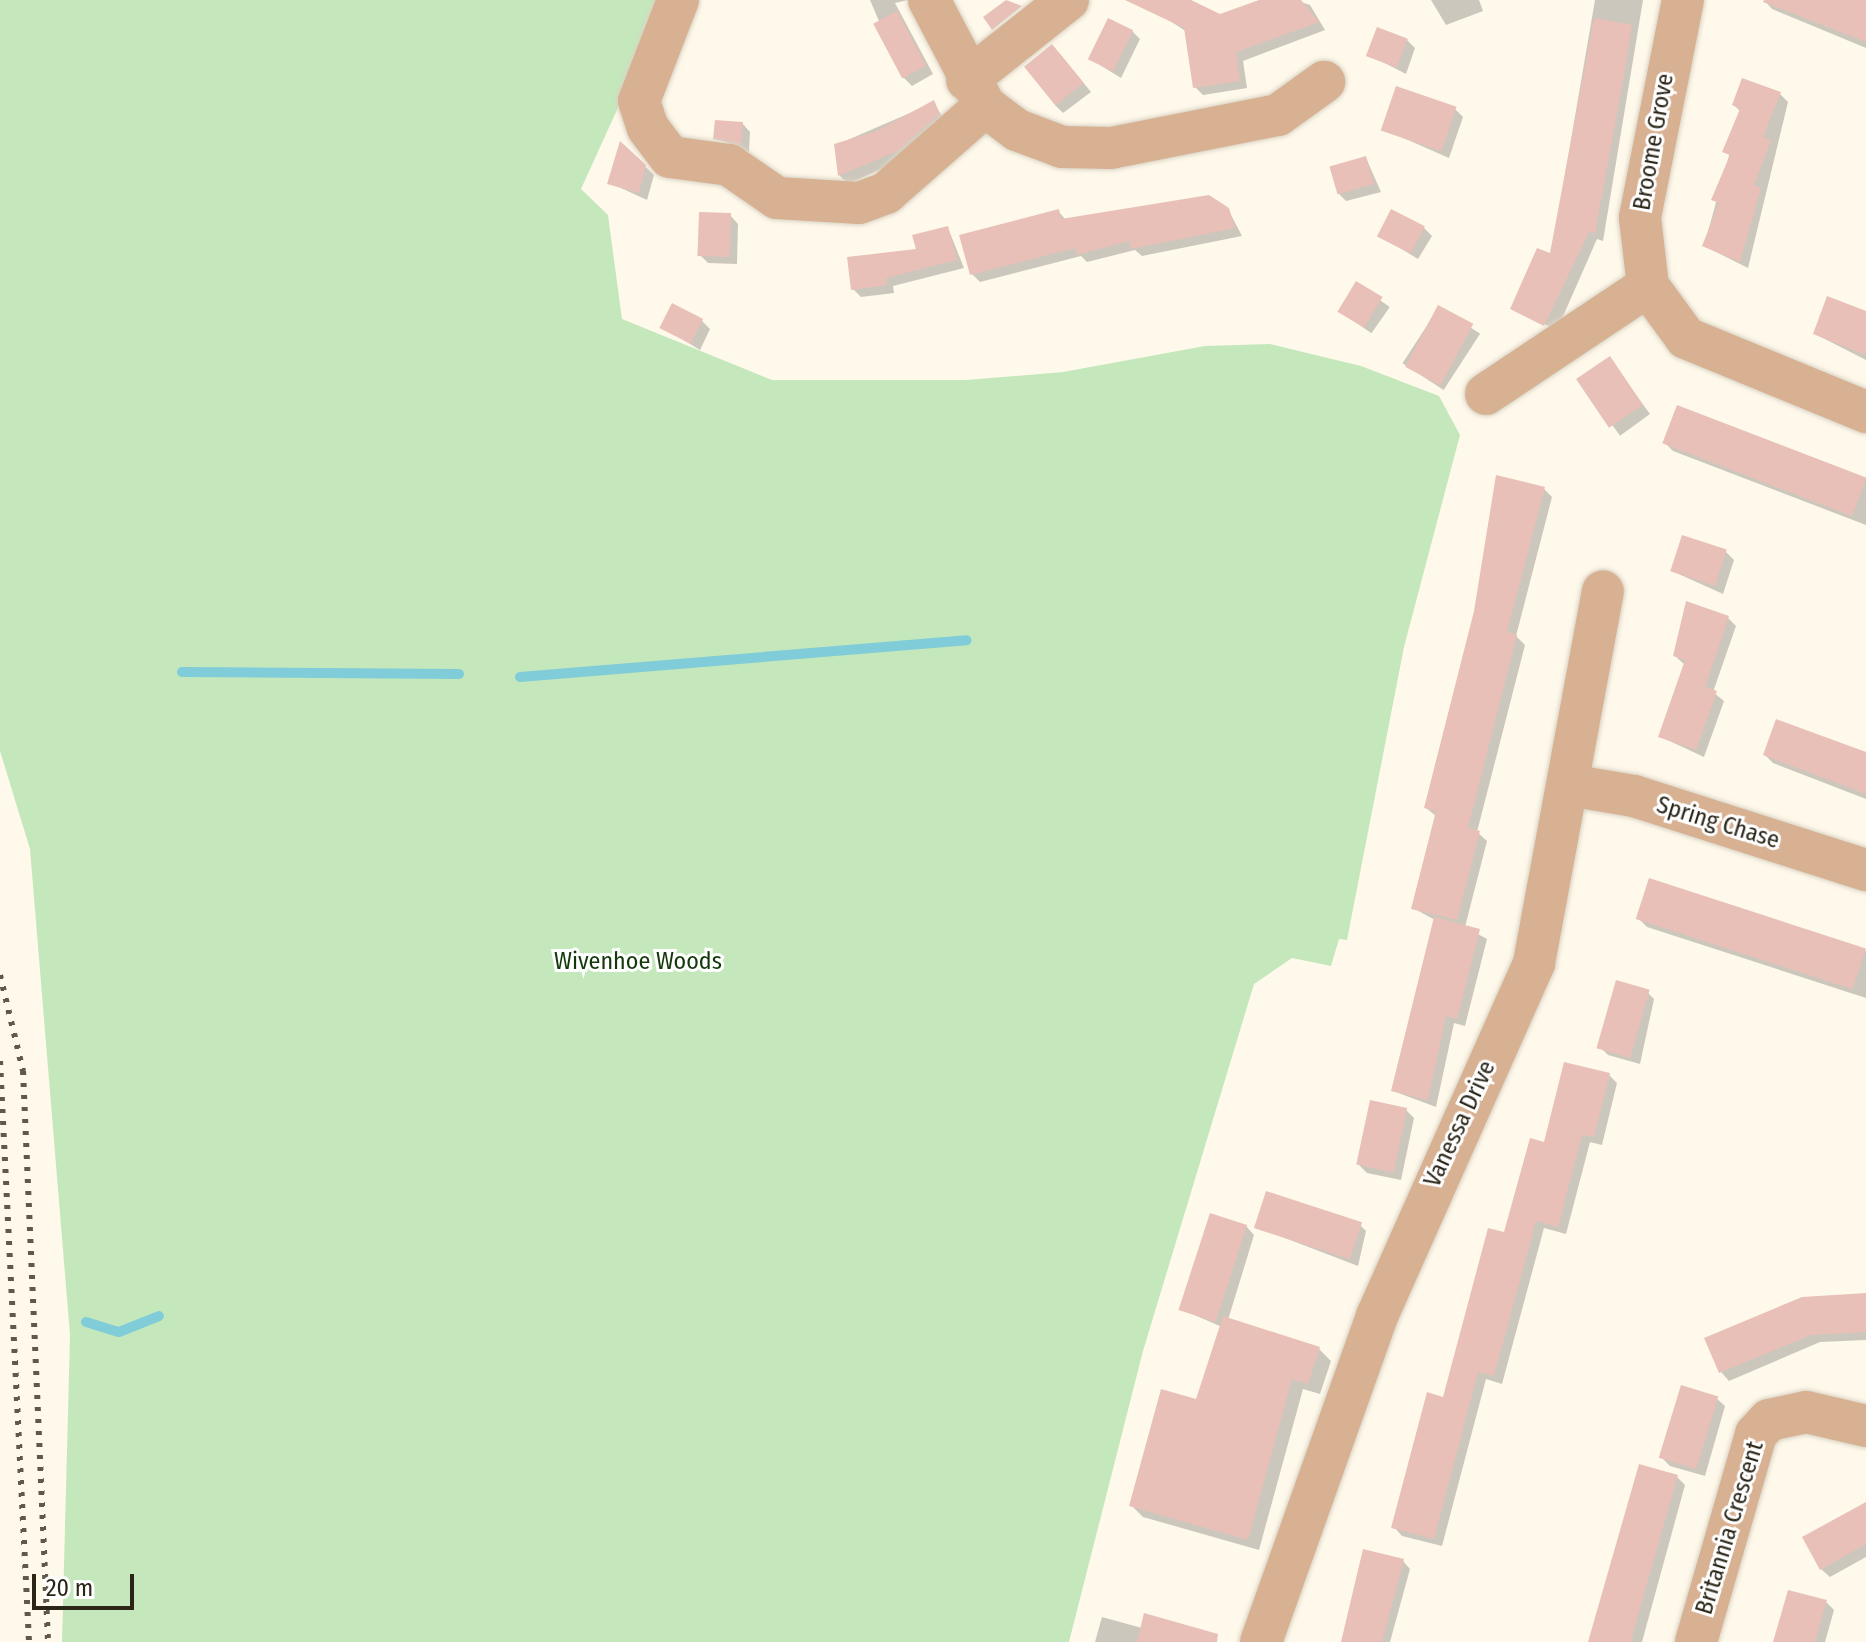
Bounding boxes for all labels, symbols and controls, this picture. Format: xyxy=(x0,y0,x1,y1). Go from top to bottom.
street label: Broome Grove xyxy=(1628,71,1680,213)
street label: Spring Chase xyxy=(1653,791,1783,855)
park label: Wivenhoe Woods xyxy=(554,948,722,976)
street label: Vanessa Drive xyxy=(1418,1056,1502,1192)
street label: Britannia Crescent xyxy=(1690,1438,1770,1618)
scale bar xyxy=(36,1558,138,1608)
text: 20 m xyxy=(46,1574,93,1602)

